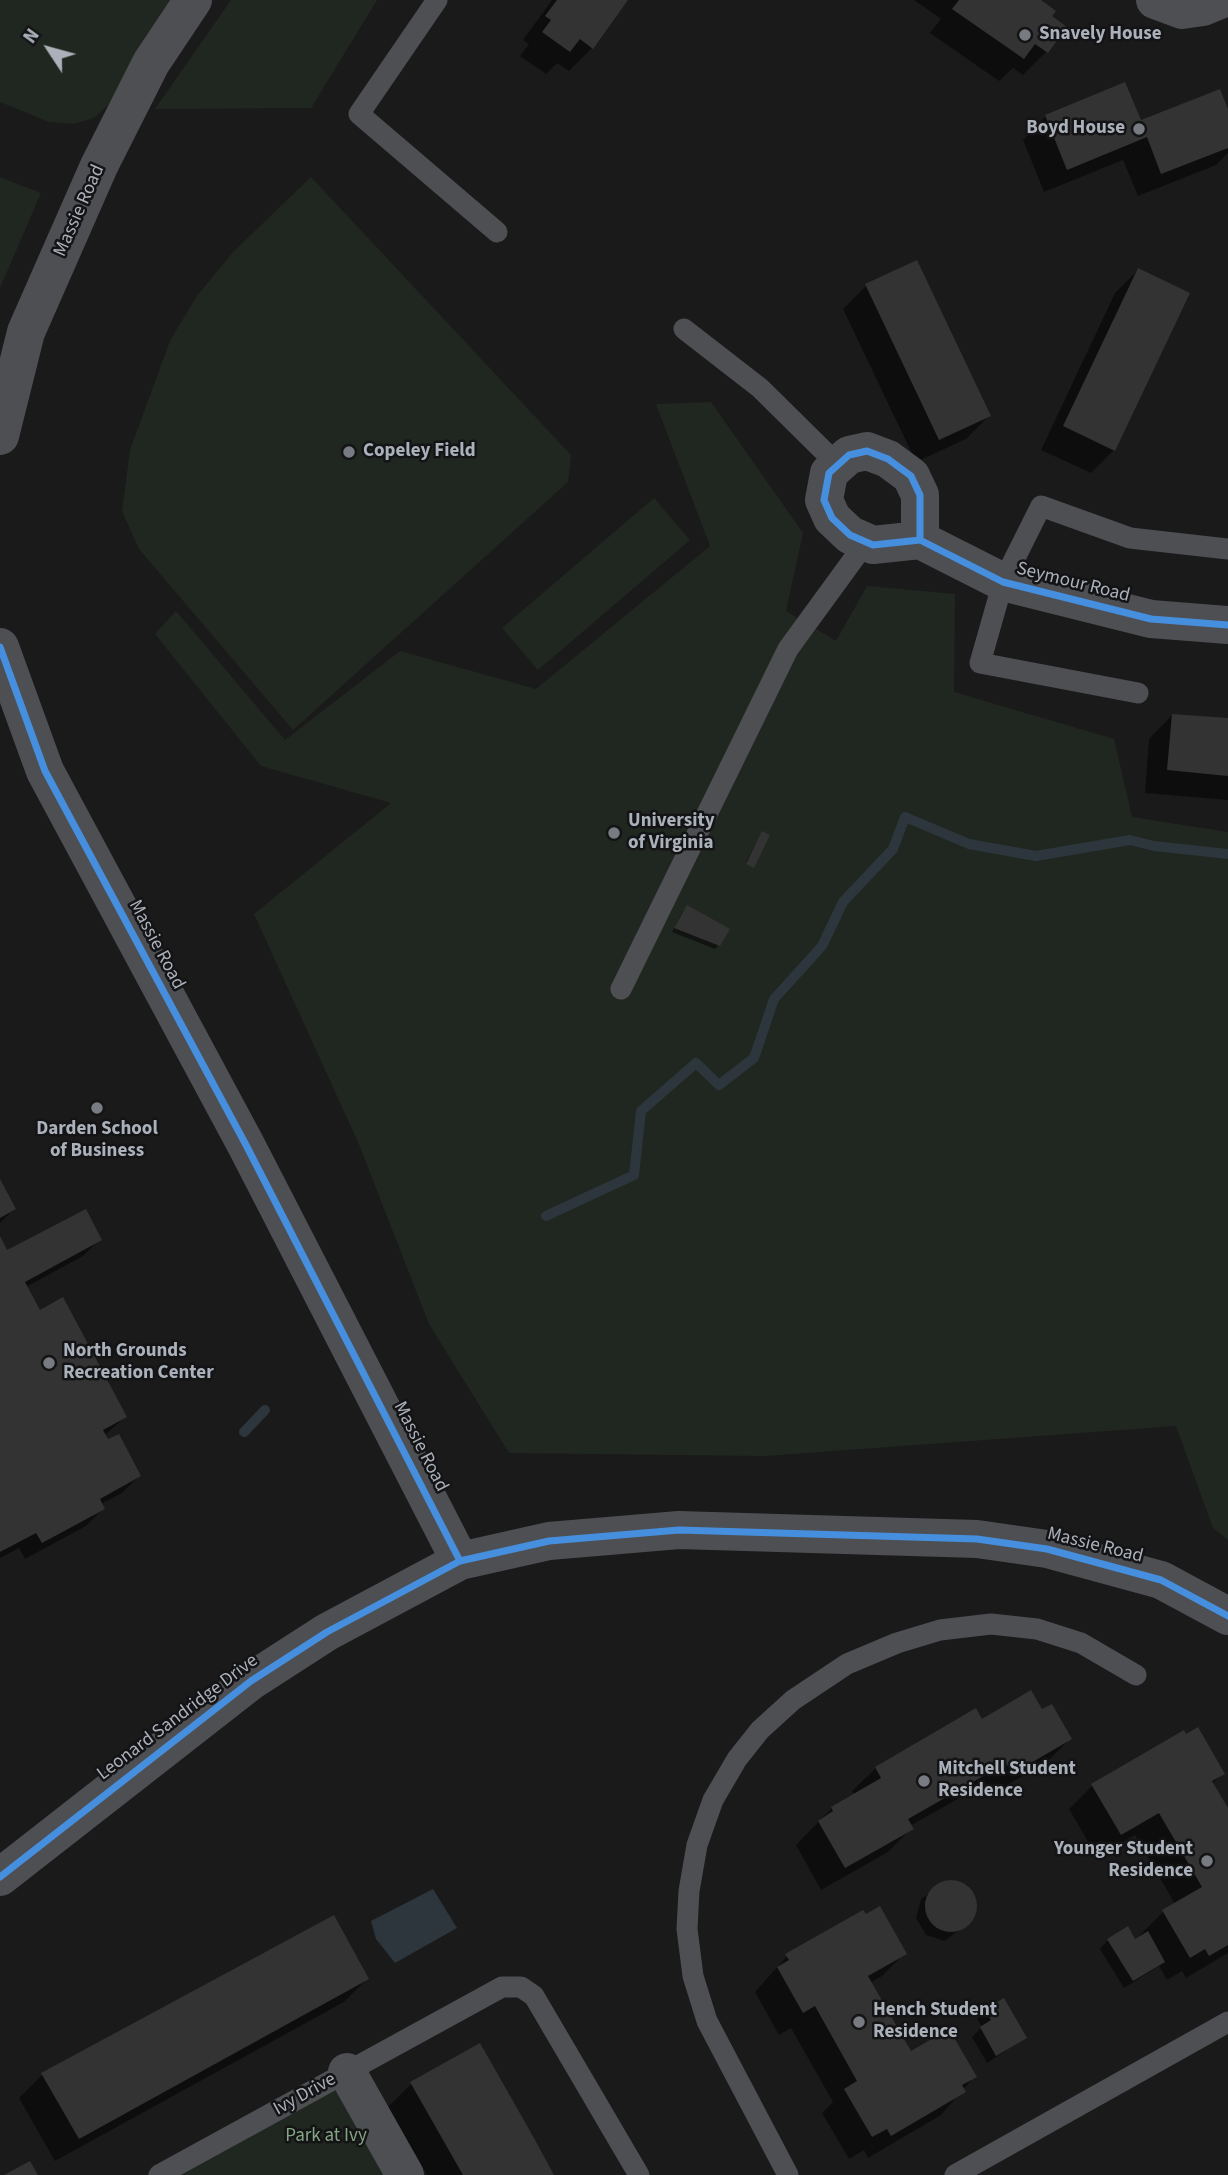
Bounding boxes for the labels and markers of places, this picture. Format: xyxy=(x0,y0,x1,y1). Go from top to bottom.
place label: Snavely House xyxy=(1039,24,1162,46)
marker: Snavely House xyxy=(1017,27,1033,43)
place label: Boyd House xyxy=(1026,118,1125,140)
marker: Boyd House xyxy=(1131,121,1147,137)
place label: Copeley Field xyxy=(363,441,476,463)
marker: Copeley Field xyxy=(341,444,357,460)
place label: University of Virginia xyxy=(628,811,715,855)
marker: University of Virginia xyxy=(606,825,622,841)
marker: Darden School of Business xyxy=(89,1100,105,1116)
place label: Darden School of Business xyxy=(36,1119,158,1163)
place label: North Grounds Recreation Center xyxy=(63,1341,214,1385)
marker: North Grounds Recreation Center xyxy=(41,1355,57,1371)
place label: Mitchell Student Residence xyxy=(938,1759,1076,1803)
marker: Mitchell Student Residence xyxy=(916,1773,932,1789)
place label: Younger Student Residence xyxy=(1054,1839,1193,1883)
marker: Younger Student Residence xyxy=(1199,1853,1215,1869)
place label: Hench Student Residence xyxy=(873,2000,997,2044)
marker: Hench Student Residence xyxy=(851,2014,867,2030)

